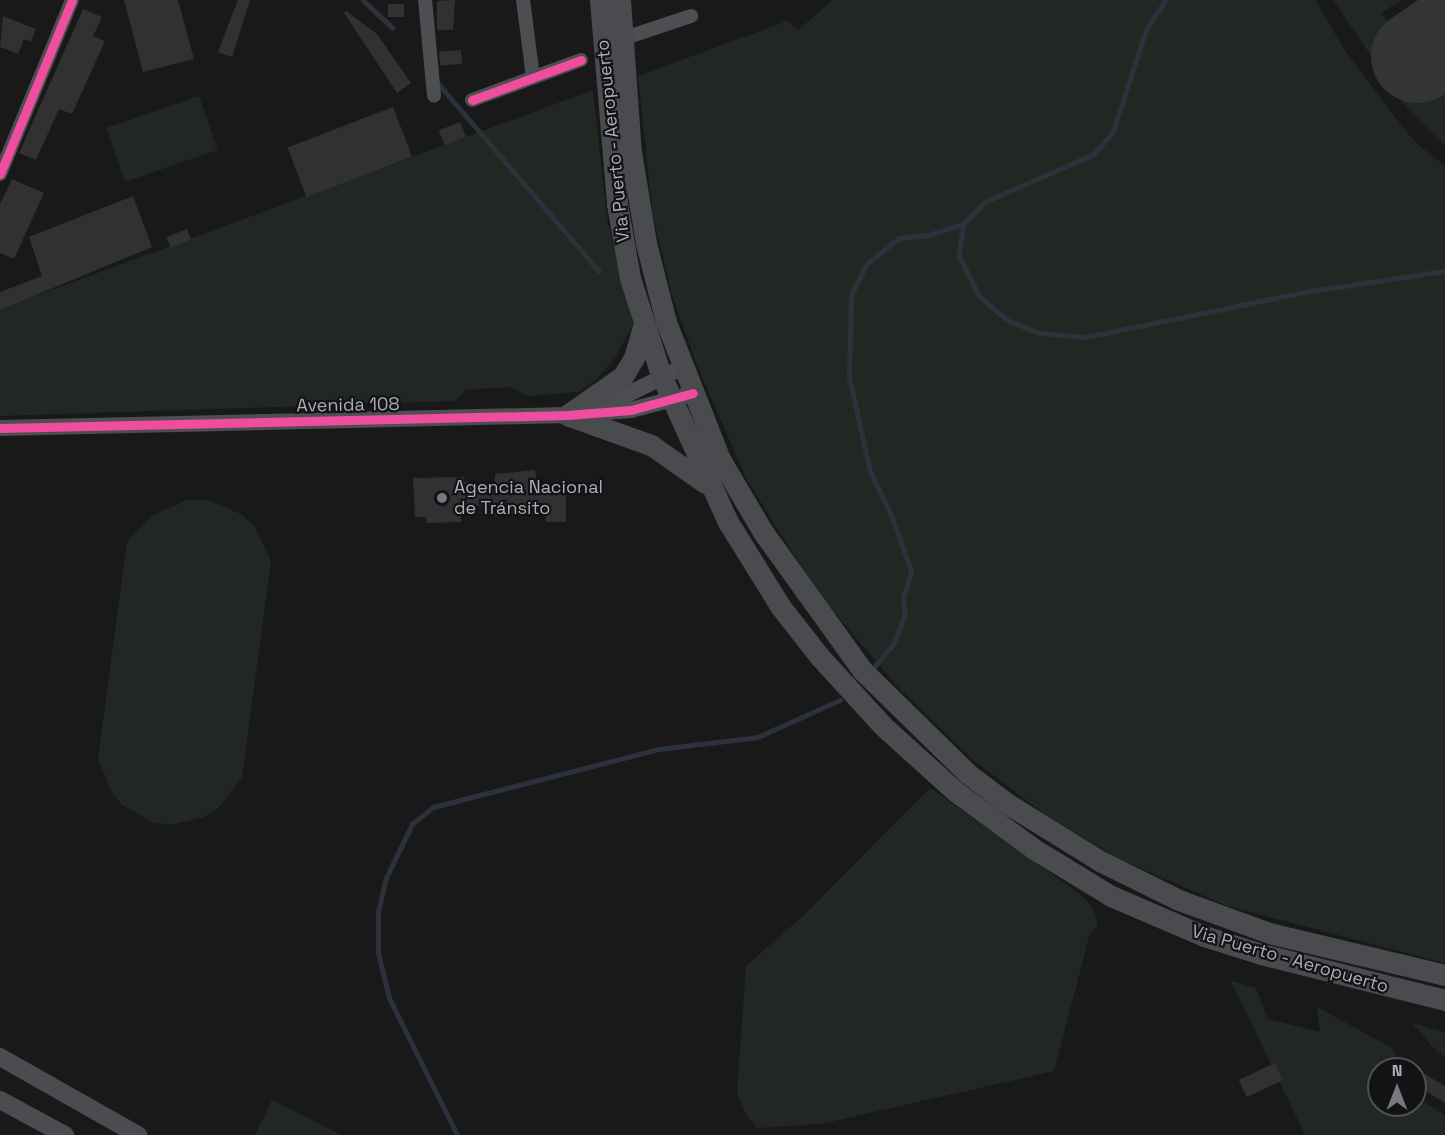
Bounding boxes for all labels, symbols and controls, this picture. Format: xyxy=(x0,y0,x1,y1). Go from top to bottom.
street label: Via Puerto - Aeropuerto xyxy=(592,38,634,244)
street label: Avenida 108 xyxy=(296,393,400,417)
place label: Agencia Nacional de Tránsito xyxy=(454,477,603,520)
marker: Agencia Nacional de Tránsito xyxy=(435,491,449,505)
street label: Via Puerto - Aeropuerto xyxy=(1188,920,1392,998)
north arrow xyxy=(1367,1057,1427,1117)
text: N xyxy=(1392,1060,1402,1081)

